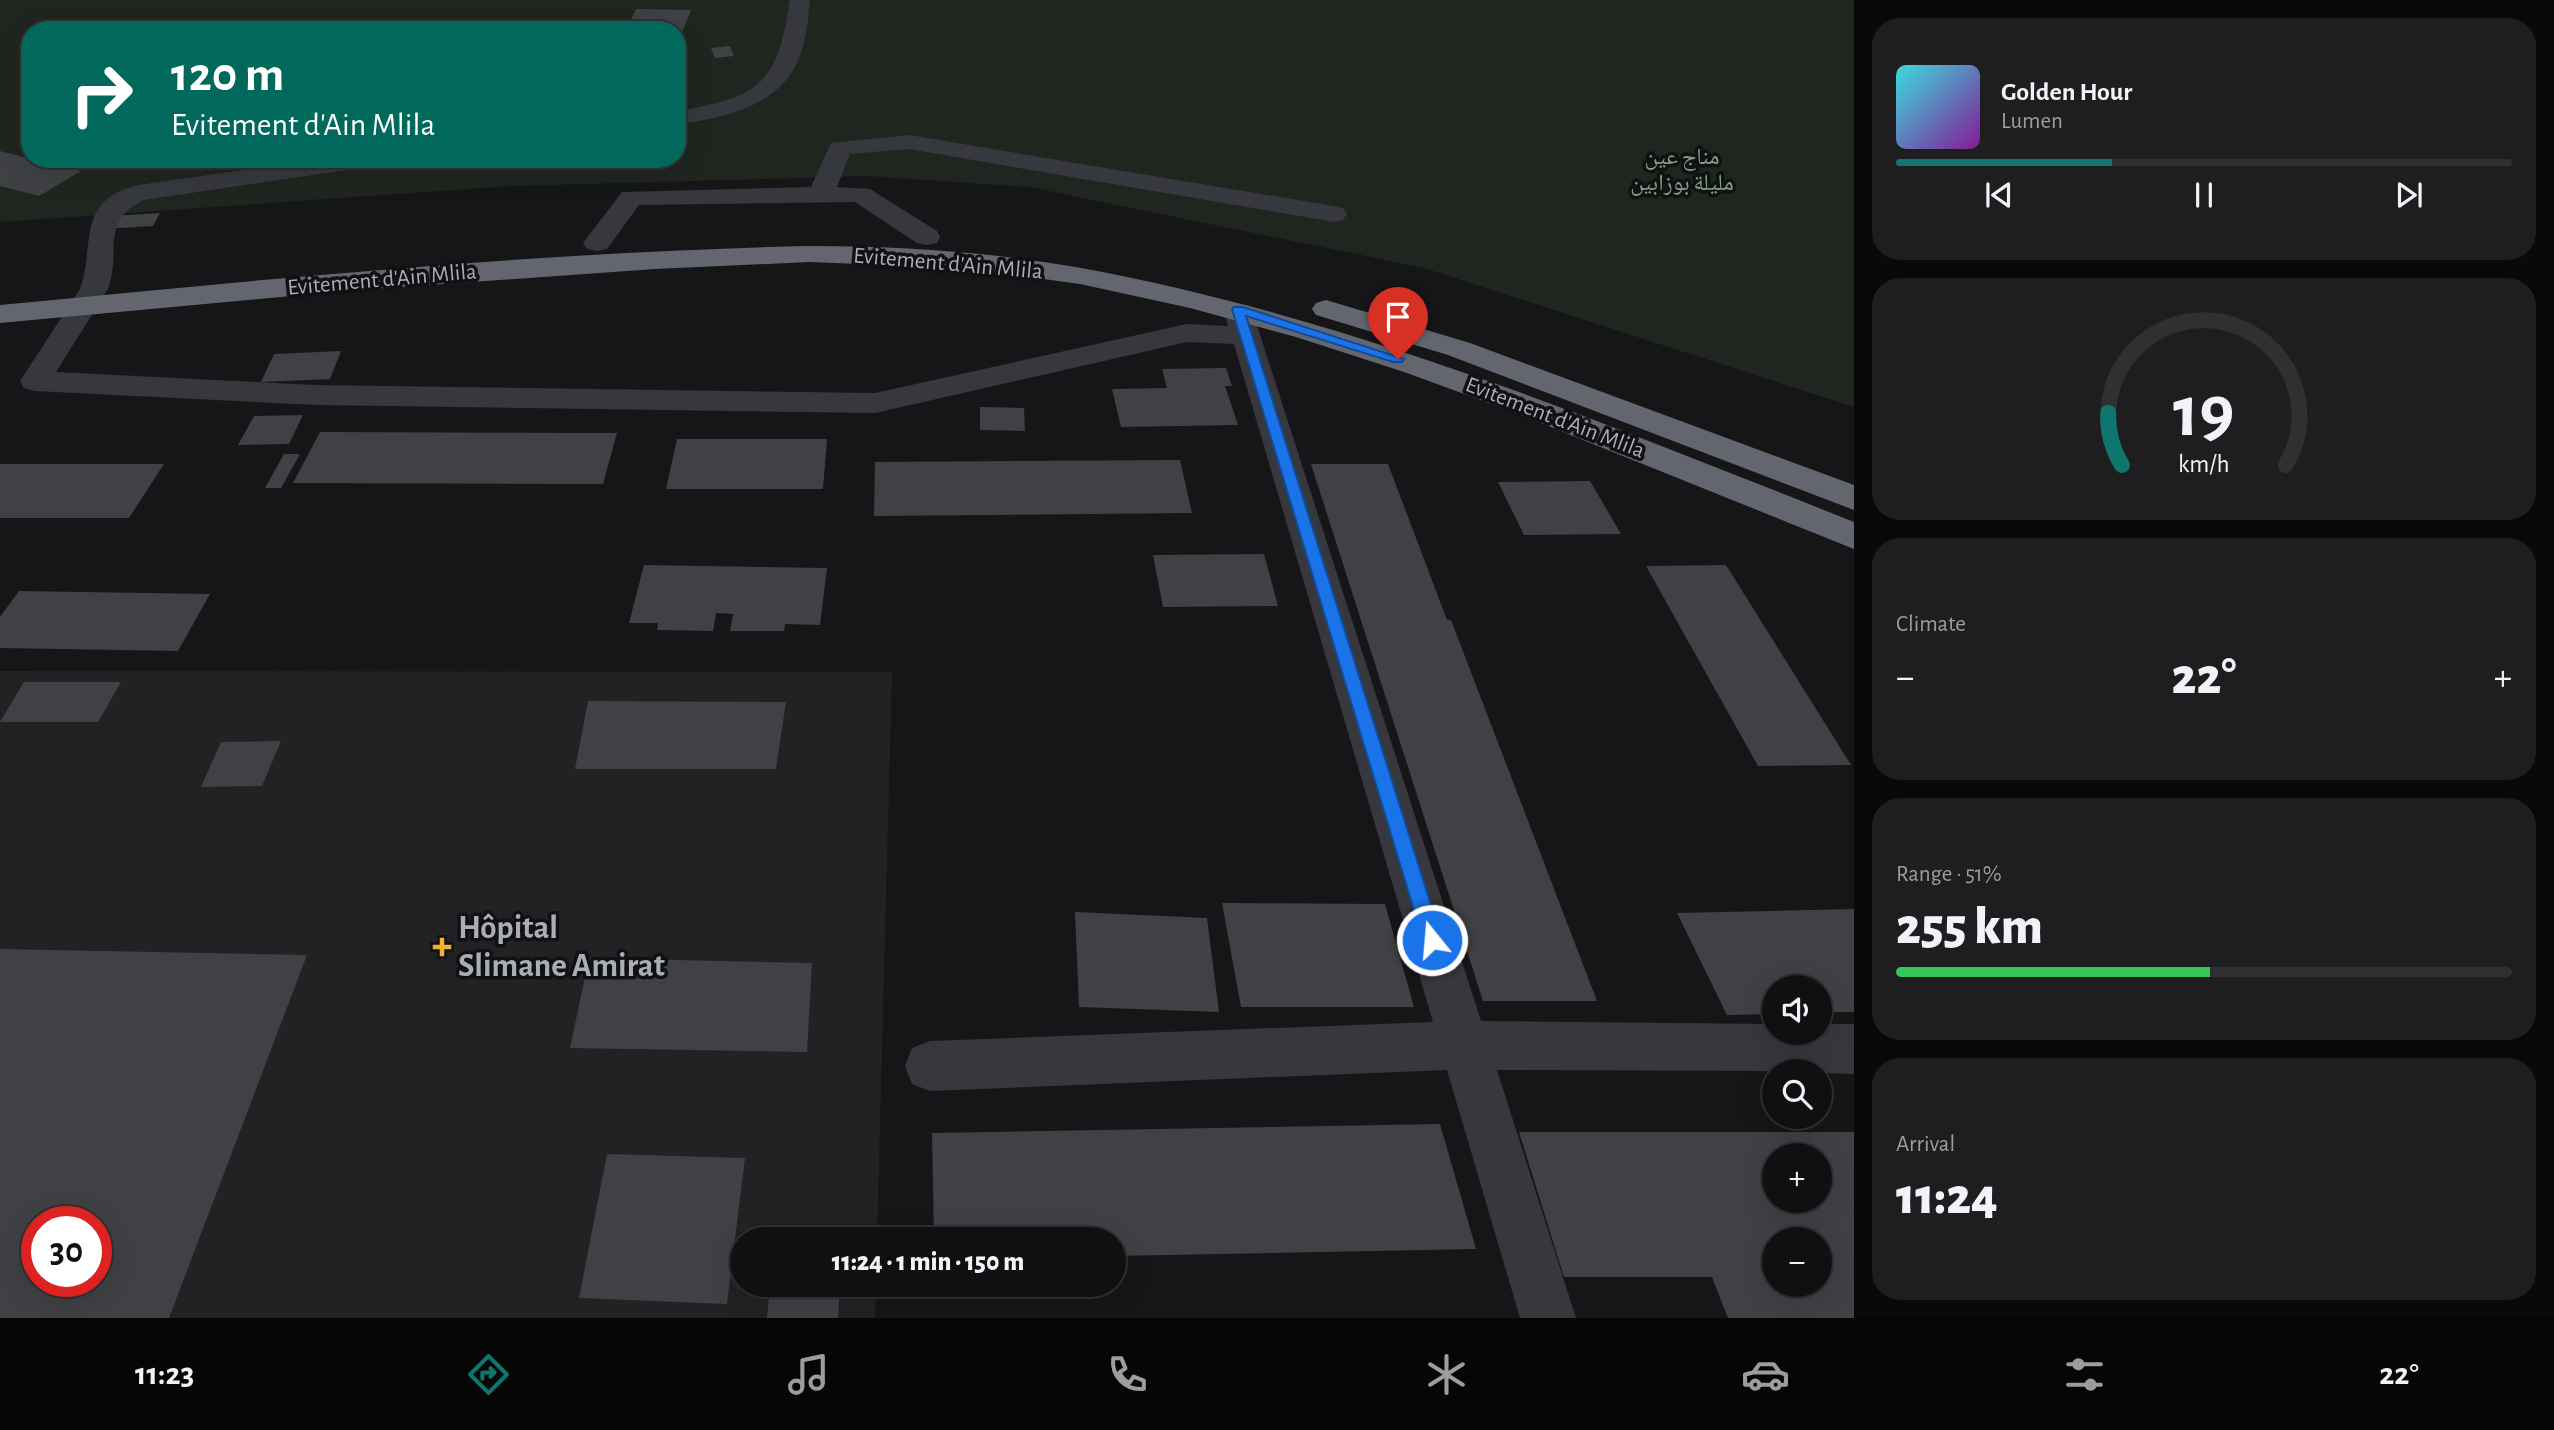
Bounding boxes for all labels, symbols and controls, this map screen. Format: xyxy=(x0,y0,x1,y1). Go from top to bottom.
icon: right xyxy=(56,49,147,140)
text: 120 m xyxy=(171,51,284,100)
text: Golden Hour xyxy=(2001,79,2132,105)
text: Evitement d'Ain Mlila xyxy=(171,109,435,141)
text: Lumen xyxy=(2001,110,2063,133)
park label: مناج عين مليلة بوزابين xyxy=(1630,146,1734,196)
icon: previous xyxy=(1980,176,2018,214)
icon: pause xyxy=(2185,176,2223,214)
icon: next xyxy=(2390,176,2428,214)
street label: Evitement d'Ain Mlila xyxy=(852,244,1044,284)
street label: Evitement d'Ain Mlila xyxy=(286,260,478,300)
pin xyxy=(1368,287,1428,359)
icon: arrive xyxy=(1379,298,1417,336)
street label: Evitement d'Ain Mlila xyxy=(1462,373,1648,463)
text: 19 xyxy=(2173,377,2235,450)
text: km/h xyxy=(2178,452,2230,477)
text: Climate xyxy=(1896,613,1966,636)
text: 22° xyxy=(2171,651,2237,703)
text: − xyxy=(1896,659,1914,697)
text: + xyxy=(2494,659,2512,697)
text: Range · 51% xyxy=(1896,863,2002,886)
text: 255 km xyxy=(1896,901,2043,953)
position arrow xyxy=(1395,903,1469,977)
place label: Hôpital Slimane Amirat xyxy=(458,912,665,983)
marker: Hôpital Slimane Amirat xyxy=(432,937,452,957)
map controls xyxy=(1762,975,1832,1297)
button: sound xyxy=(1762,975,1832,1045)
button: search xyxy=(1762,1059,1832,1129)
text: Arrival xyxy=(1896,1133,1955,1156)
button: + xyxy=(1762,1143,1832,1213)
text: 11:24 xyxy=(1896,1171,1998,1223)
speed limit sign: 30 xyxy=(21,1206,112,1297)
button: − xyxy=(1762,1227,1832,1297)
text: 11:24 · 1 min · 150 m xyxy=(832,1249,1024,1275)
icon: directions xyxy=(464,1350,513,1399)
icon: music xyxy=(784,1350,833,1399)
icon: phone xyxy=(1103,1350,1152,1399)
icon: climate xyxy=(1422,1350,1471,1399)
icon: car xyxy=(1741,1350,1790,1399)
icon: filters xyxy=(2060,1350,2109,1399)
text: 11:23 xyxy=(135,1358,194,1390)
text: 22° xyxy=(2379,1358,2419,1390)

